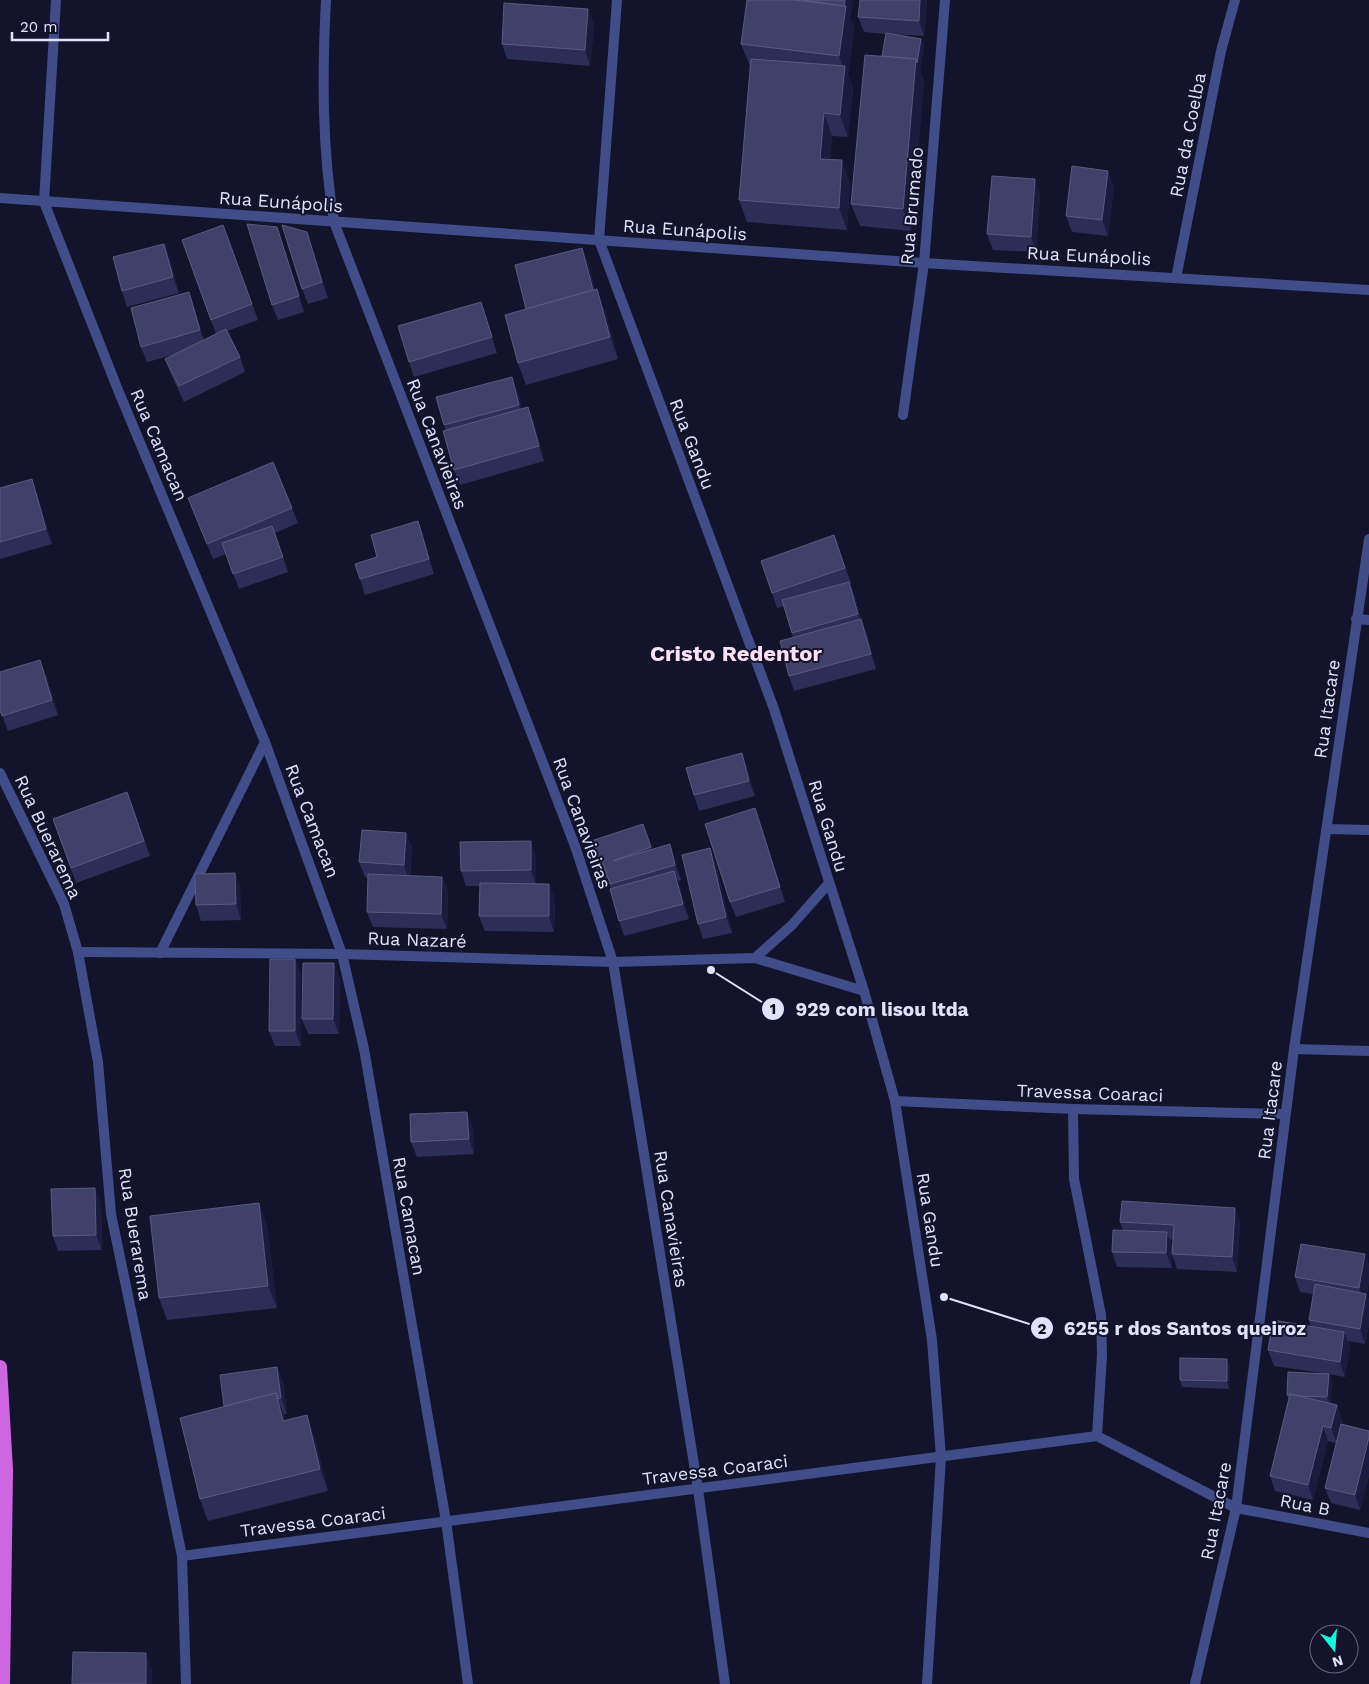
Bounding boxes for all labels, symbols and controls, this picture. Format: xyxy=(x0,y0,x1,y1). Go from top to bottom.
scale bar xyxy=(12,10,109,42)
text: 20 m xyxy=(20,18,58,36)
street label: Rua da Coelba xyxy=(1165,71,1210,199)
street label: Rua Brumado xyxy=(896,146,927,266)
street label: Rua Eunápolis xyxy=(218,187,344,216)
street label: Rua Eunápolis xyxy=(622,215,748,244)
street label: Rua Eunápolis xyxy=(1026,242,1152,269)
street label: Rua Canavieiras xyxy=(403,375,472,512)
street label: Rua Camacan xyxy=(126,385,193,504)
street label: Rua Gandu xyxy=(666,395,719,492)
district label: Cristo Redentor xyxy=(650,641,822,666)
street label: Rua Itacare xyxy=(1309,658,1344,760)
street label: Rua Canavieiras xyxy=(549,754,616,891)
street label: Rua Camacan xyxy=(281,761,344,881)
street label: Rua Buerarema xyxy=(11,772,86,902)
street label: Rua Gandu xyxy=(804,777,852,875)
street label: Rua Nazaré xyxy=(367,927,467,952)
callout: 929 com lisou ltda xyxy=(761,992,979,1026)
text: 929 com lisou ltda xyxy=(795,998,969,1021)
text: 1 xyxy=(770,1000,776,1018)
street label: Rua Itacare xyxy=(1253,1059,1286,1161)
street label: Travessa Coaraci xyxy=(1016,1079,1164,1106)
street label: Rua Canavieiras xyxy=(650,1149,693,1289)
street label: Rua Camacan xyxy=(389,1155,430,1277)
street label: Rua Buerarema xyxy=(115,1166,156,1302)
street label: Rua Gandu xyxy=(913,1171,948,1269)
callout: 6255 r dos Santos queiroz xyxy=(1029,1311,1317,1345)
text: 6255 r dos Santos queiroz xyxy=(1064,1317,1306,1340)
text: 2 xyxy=(1038,1320,1047,1338)
street label: Travessa Coaraci xyxy=(641,1450,789,1489)
street label: Rua Itacare xyxy=(1196,1460,1235,1562)
street label: Rua B xyxy=(1278,1489,1332,1520)
street label: Travessa Coaraci xyxy=(239,1502,387,1541)
north arrow xyxy=(1309,1624,1359,1674)
text: N xyxy=(1331,1652,1345,1671)

